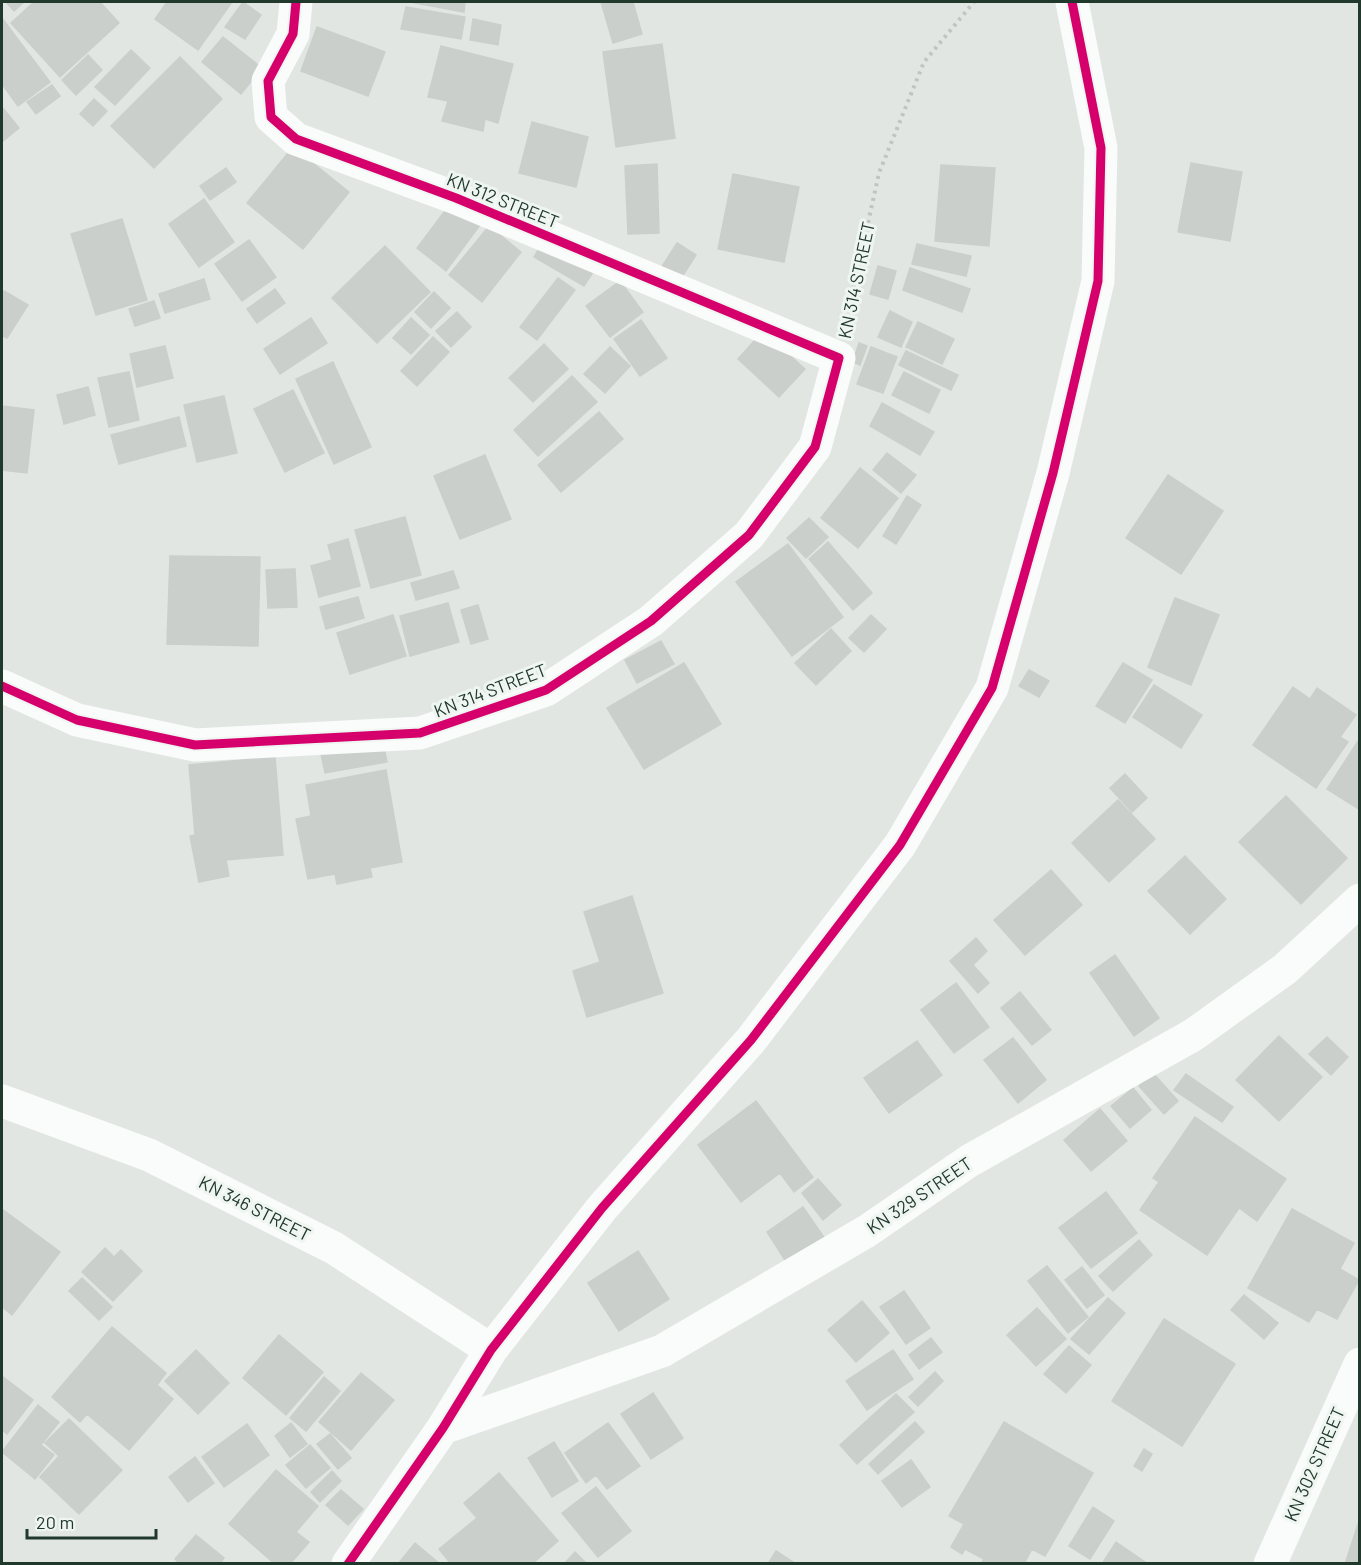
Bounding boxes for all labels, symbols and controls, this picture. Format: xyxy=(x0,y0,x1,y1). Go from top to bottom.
street label: KN 312 STREET xyxy=(444,168,562,232)
street label: KN 314 STREET xyxy=(833,219,879,341)
street label: KN 314 STREET xyxy=(430,658,550,722)
street label: KN 329 STREET xyxy=(862,1152,976,1238)
street label: KN 346 STREET xyxy=(196,1170,314,1246)
street label: KN 302 STREET xyxy=(1279,1403,1349,1525)
scale bar xyxy=(27,1502,156,1540)
text: 20 m xyxy=(36,1511,74,1533)

